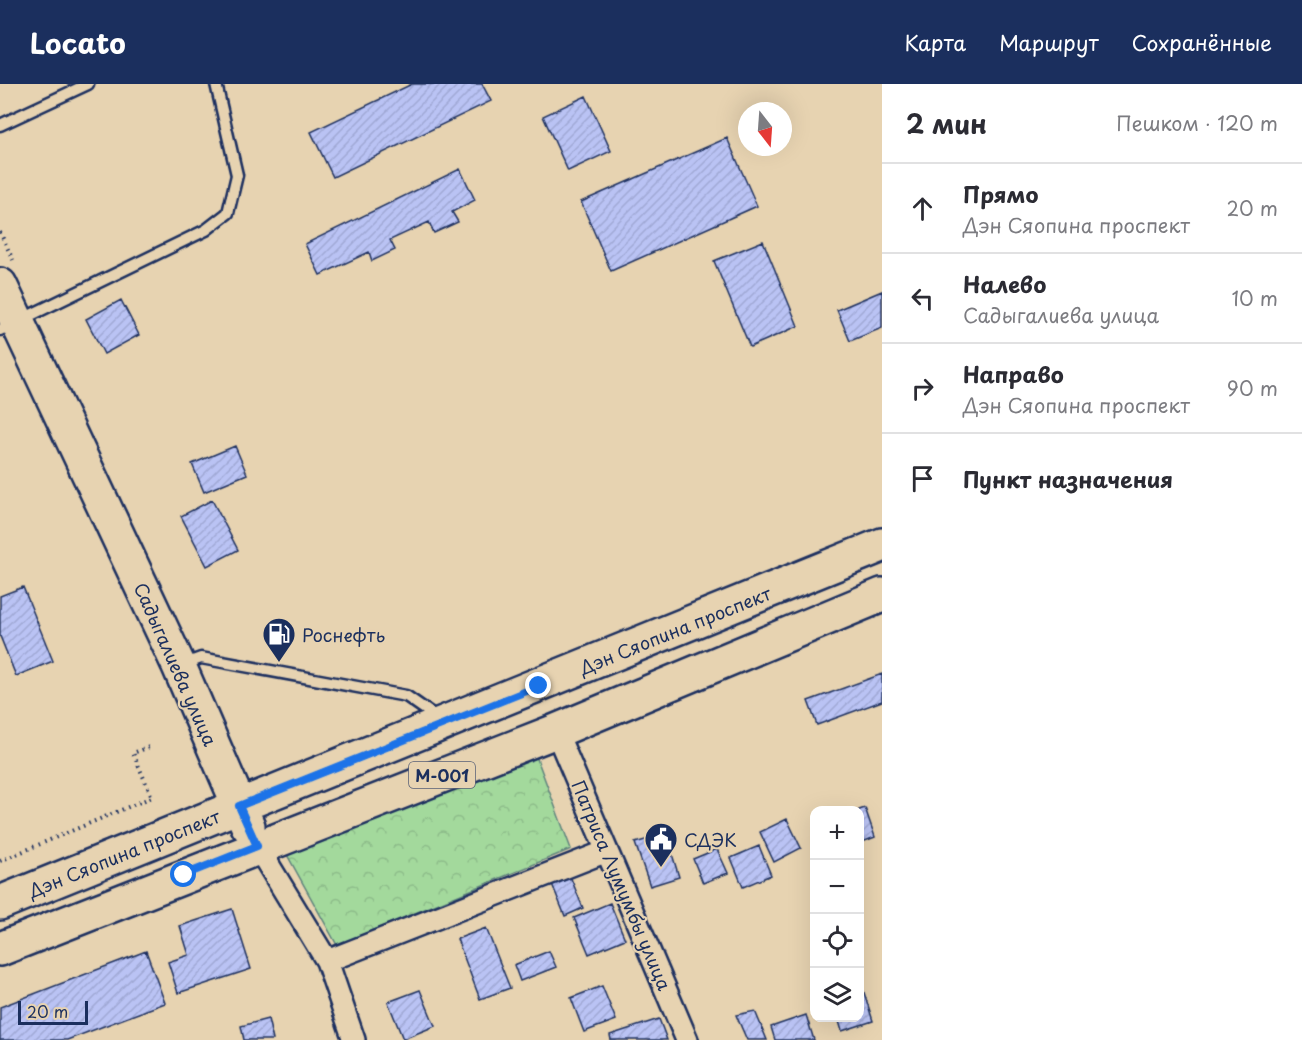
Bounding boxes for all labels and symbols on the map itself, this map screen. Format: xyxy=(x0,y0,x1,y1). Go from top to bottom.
north arrow xyxy=(738,102,792,156)
street label: Садыгалиева улица xyxy=(128,578,225,751)
street label: Дэн Сяопина проспект xyxy=(574,579,775,681)
fuel station icon: Роснефть xyxy=(261,616,297,663)
place label: Роснефть xyxy=(302,621,386,648)
route end xyxy=(525,672,551,698)
road number: M-001 xyxy=(409,762,475,788)
street label: Патриса Лумумбы улица xyxy=(565,776,679,995)
street label: Дэн Сяопина проспект xyxy=(23,802,224,904)
public building icon: СДЭК xyxy=(643,821,679,868)
place label: СДЭК xyxy=(684,826,737,853)
route start xyxy=(170,861,196,887)
scale bar xyxy=(18,998,88,1026)

